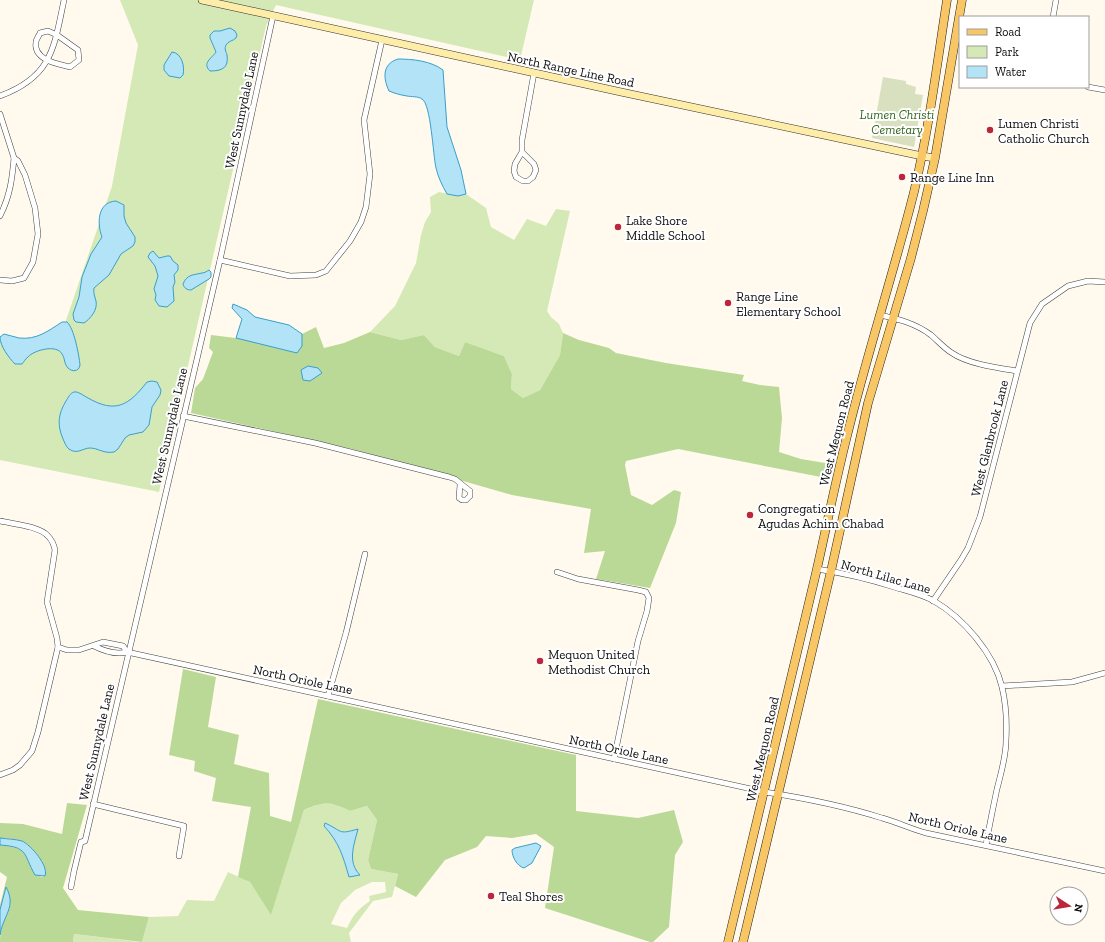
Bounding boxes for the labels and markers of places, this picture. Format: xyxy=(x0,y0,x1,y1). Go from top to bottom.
place label: Lumen Christi Catholic Church xyxy=(998,116,1090,146)
marker: Lumen Christi Catholic Church xyxy=(985,125,995,135)
place label: Range Line Inn xyxy=(910,170,995,185)
marker: Range Line Inn xyxy=(897,172,907,182)
place label: Lake Shore Middle School xyxy=(626,213,705,243)
marker: Lake Shore Middle School xyxy=(613,222,623,232)
place label: Range Line Elementary School xyxy=(736,289,841,319)
marker: Range Line Elementary School xyxy=(723,298,733,308)
place label: Congregation Agudas Achim Chabad xyxy=(758,501,884,531)
marker: Congregation Agudas Achim Chabad xyxy=(745,510,755,520)
place label: Mequon United Methodist Church xyxy=(548,647,651,677)
marker: Mequon United Methodist Church xyxy=(535,656,545,666)
place label: Teal Shores xyxy=(499,889,563,904)
marker: Teal Shores xyxy=(486,891,496,901)

